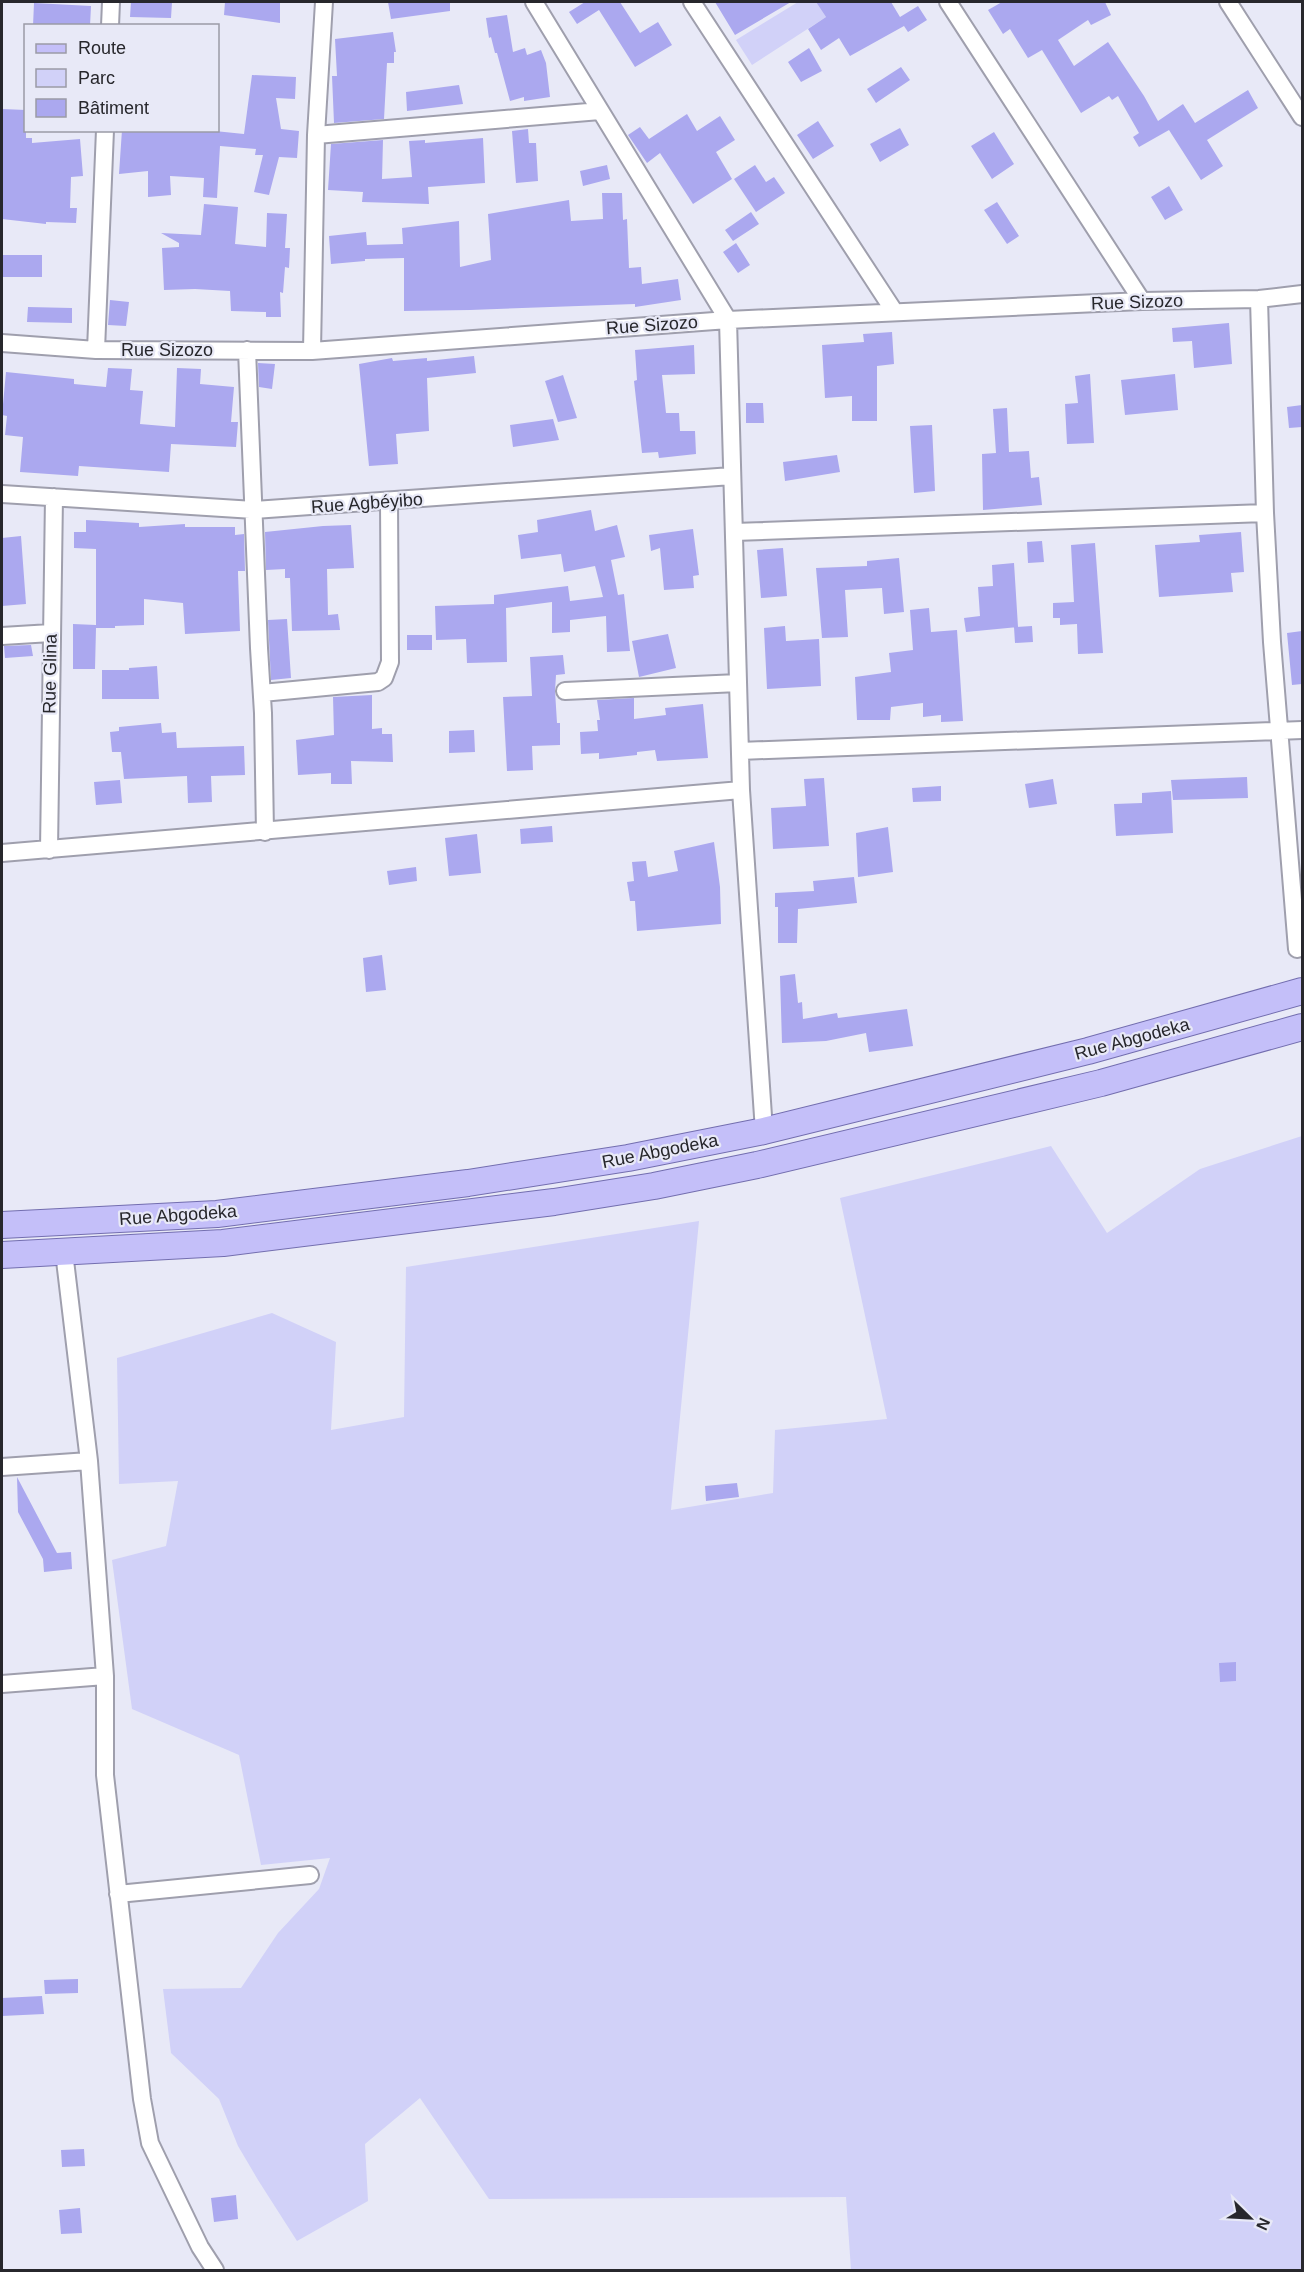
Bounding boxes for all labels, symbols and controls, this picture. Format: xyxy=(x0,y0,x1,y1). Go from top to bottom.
legend xyxy=(24,24,219,132)
text: Route xyxy=(78,38,126,58)
text: Parc xyxy=(78,68,115,88)
text: Bâtiment xyxy=(78,98,149,118)
street label: Rue Sizozo xyxy=(1091,290,1183,314)
street label: Rue Sizozo xyxy=(605,312,699,338)
street label: Rue Sizozo xyxy=(121,340,213,360)
street label: Rue Agbéyibo xyxy=(310,489,424,517)
street label: Rue Glina xyxy=(39,633,61,714)
street label: Rue Abgodeka xyxy=(1072,1014,1193,1064)
street label: Rue Abgodeka xyxy=(600,1130,721,1172)
street label: Rue Abgodeka xyxy=(118,1201,239,1229)
north arrow xyxy=(1220,2188,1280,2248)
text: N xyxy=(1253,2215,1273,2233)

